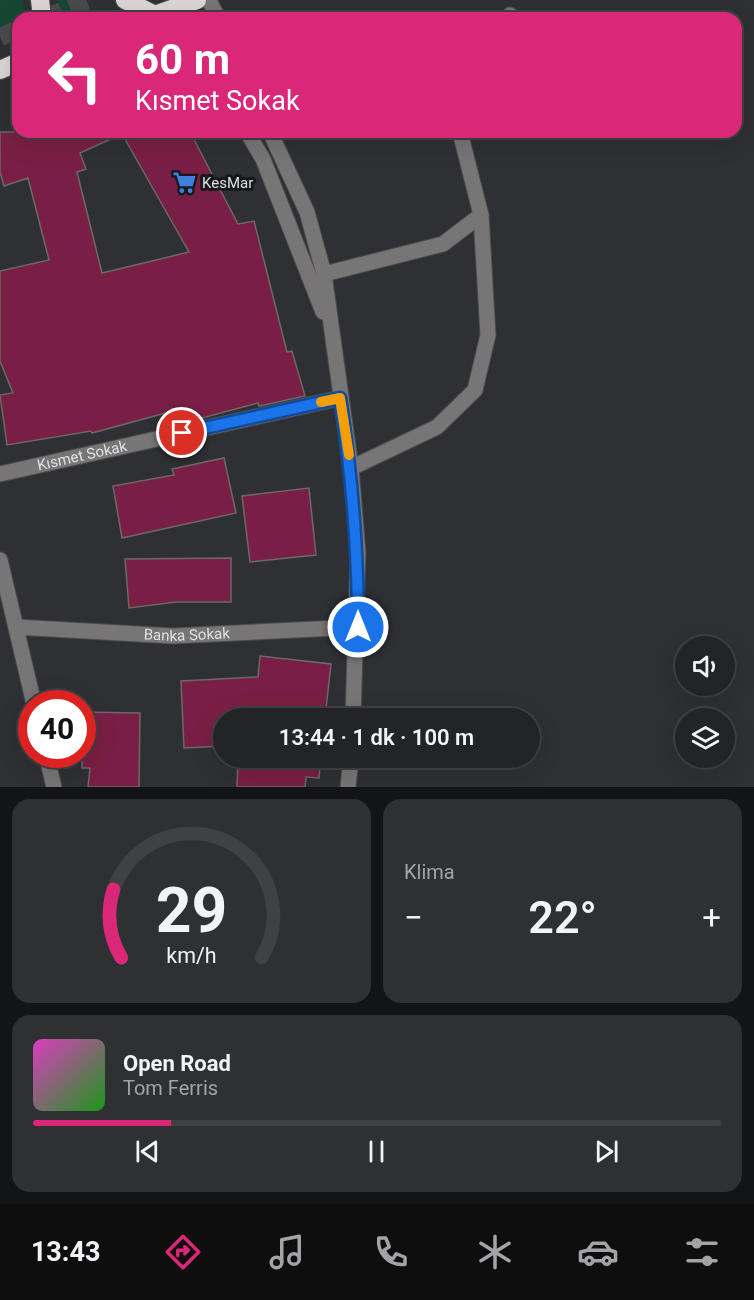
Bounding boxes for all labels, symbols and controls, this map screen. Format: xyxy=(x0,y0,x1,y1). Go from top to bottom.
text: 60 m xyxy=(135,35,230,84)
icon: left xyxy=(36,36,114,114)
text: Kısmet Sokak xyxy=(135,85,300,117)
supermarket icon: KesMar xyxy=(171,170,197,196)
place label: KesMar xyxy=(202,174,253,192)
pin xyxy=(156,407,207,458)
icon: arrive xyxy=(165,416,198,449)
street label: Kısmet Sokak xyxy=(35,437,129,474)
position arrow xyxy=(326,595,390,659)
street label: Banka Sokak xyxy=(143,624,231,645)
map controls xyxy=(675,636,735,768)
button: sound xyxy=(675,636,735,696)
speed limit sign: 40 xyxy=(18,690,96,768)
button: layers xyxy=(675,708,735,768)
text: 13:44 · 1 dk · 100 m xyxy=(279,725,474,750)
text: Klima xyxy=(404,860,455,884)
text: 29 xyxy=(156,874,227,947)
text: 22° xyxy=(528,891,597,944)
text: − xyxy=(404,898,423,937)
text: + xyxy=(702,898,721,937)
text: km/h xyxy=(166,943,217,968)
text: Open Road xyxy=(123,1051,231,1076)
text: Tom Ferris xyxy=(123,1076,218,1100)
icon: previous xyxy=(131,1135,164,1168)
icon: pause xyxy=(360,1135,393,1168)
icon: next xyxy=(590,1135,623,1168)
icon: directions xyxy=(162,1231,204,1273)
icon: music xyxy=(266,1231,308,1273)
icon: phone xyxy=(370,1231,412,1273)
icon: climate xyxy=(474,1231,516,1273)
icon: car xyxy=(577,1231,619,1273)
icon: filters xyxy=(681,1231,723,1273)
text: 13:43 xyxy=(31,1236,100,1268)

